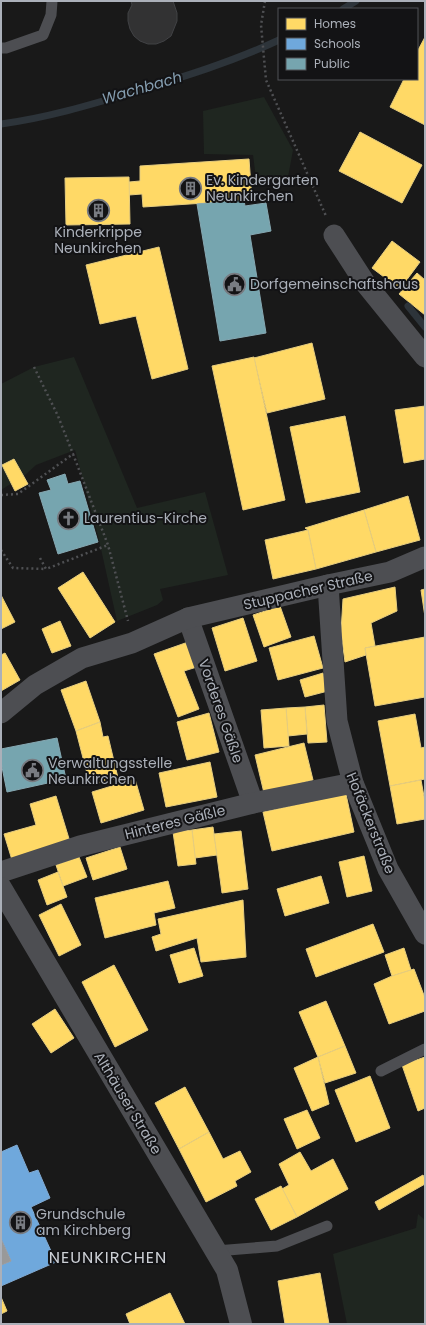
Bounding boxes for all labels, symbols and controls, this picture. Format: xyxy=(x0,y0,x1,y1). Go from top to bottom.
legend xyxy=(278,8,418,80)
text: Homes xyxy=(314,15,356,32)
text: Schools xyxy=(314,35,361,52)
text: Public xyxy=(314,55,350,72)
water label: Wachbach xyxy=(99,66,184,109)
place label: Ev. Kindergarten Neunkirchen xyxy=(206,170,319,206)
building icon: Ev. Kindergarten Neunkirchen xyxy=(177,175,203,201)
building icon: Kinderkrippe Neunkirchen xyxy=(85,197,111,223)
place label: Kinderkrippe Neunkirchen xyxy=(54,222,142,258)
public building icon: Dorfgemeinschaftshaus xyxy=(221,271,247,297)
place label: Dorfgemeinschaftshaus xyxy=(250,274,418,294)
church icon: Laurentius-Kirche xyxy=(56,505,82,531)
place label: Laurentius-Kirche xyxy=(84,508,207,528)
street label: Stuppacher Straße xyxy=(241,565,375,615)
street label: Vorderes Gäßle xyxy=(194,656,248,766)
place label: Verwaltungsstelle Neunkirchen xyxy=(48,753,173,789)
public building icon: Verwaltungsstelle Neunkirchen xyxy=(20,758,46,784)
street label: Hofäckerstraße xyxy=(342,769,401,877)
street label: Hinteres Gäßle xyxy=(123,800,228,844)
street label: Althäuser Straße xyxy=(89,1048,167,1158)
place label: Grundschule am Kirchberg xyxy=(36,1204,131,1240)
building icon: Grundschule am Kirchberg xyxy=(7,1209,33,1235)
district label: NEUNKIRCHEN xyxy=(49,1246,167,1269)

